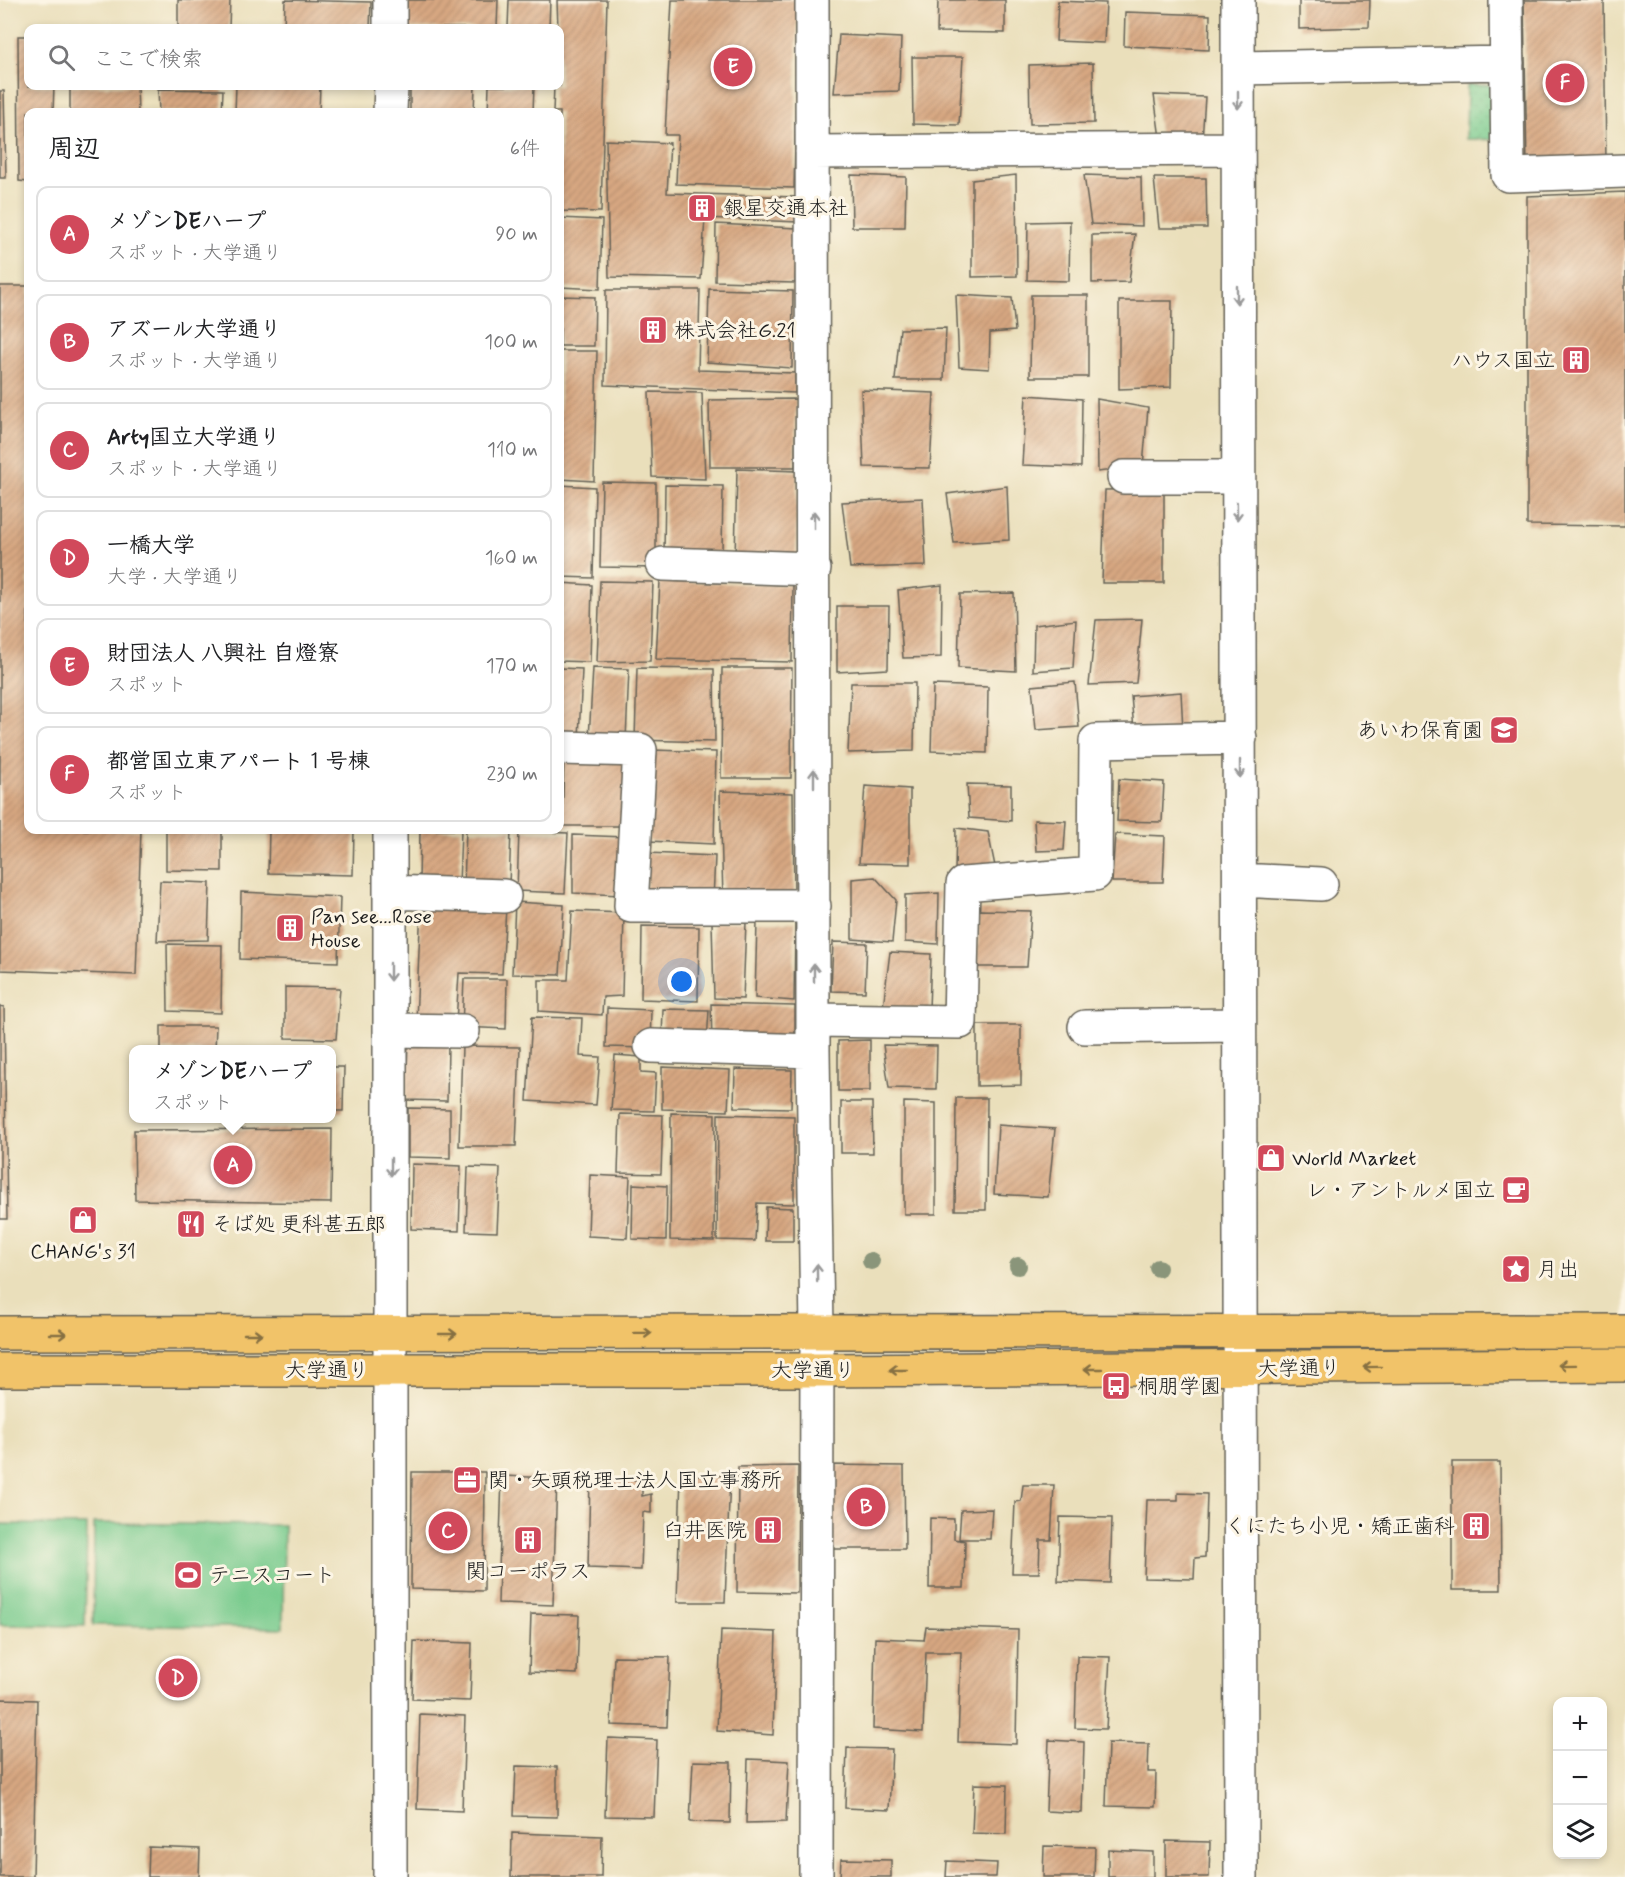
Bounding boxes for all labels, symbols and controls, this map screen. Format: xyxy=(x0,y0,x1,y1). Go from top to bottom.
search box xyxy=(24,24,564,90)
icon: search xyxy=(45,41,78,74)
pin: E xyxy=(714,44,752,90)
text: ここで検索 xyxy=(93,46,203,74)
pin: F xyxy=(1546,60,1584,106)
one-way arrow xyxy=(1232,90,1244,110)
text: 周辺 xyxy=(48,133,100,167)
text: 6件 xyxy=(510,136,540,163)
building icon: 銀星交通本社 xyxy=(686,192,718,224)
place label: 銀星交通本社 xyxy=(723,195,849,223)
text: メゾンDEハープ xyxy=(107,208,266,236)
text: A xyxy=(63,221,76,248)
text: 90 m xyxy=(495,221,538,248)
text: スポット · 大学通り xyxy=(107,240,282,267)
one-way arrow xyxy=(1231,285,1243,305)
building icon: 株式会社G.21 xyxy=(637,314,669,346)
text: アズール大学通り xyxy=(107,316,282,344)
place label: 株式会社G.21 xyxy=(674,317,796,345)
text: B xyxy=(63,329,76,356)
text: 100 m xyxy=(484,329,538,356)
building icon: ハウス国立 xyxy=(1560,344,1592,376)
place label: ハウス国立 xyxy=(1451,347,1555,375)
text: スポット · 大学通り xyxy=(107,348,282,375)
text: Arty国立大学通り xyxy=(107,424,281,452)
text: C xyxy=(62,437,77,464)
text: 110 m xyxy=(487,437,538,464)
text: スポット · 大学通り xyxy=(107,456,282,483)
one-way arrow xyxy=(1232,501,1243,521)
one-way arrow xyxy=(808,511,820,531)
text: 一橋大学 xyxy=(107,532,195,560)
text: D xyxy=(63,545,76,572)
text: 160 m xyxy=(485,545,538,572)
text: 大学 · 大学通り xyxy=(107,564,242,591)
text: 財団法人 八興社 自燈寮 xyxy=(107,640,339,668)
text: E xyxy=(64,653,75,680)
text: 170 m xyxy=(486,653,538,680)
text: スポット xyxy=(107,672,187,699)
school or university icon: あいわ保育園 xyxy=(1488,714,1520,746)
place label: あいわ保育園 xyxy=(1357,717,1483,745)
text: 都営国立東アパート１号棟 xyxy=(107,748,370,776)
one-way arrow xyxy=(1234,759,1246,779)
text: F xyxy=(64,761,75,788)
text: 230 m xyxy=(486,761,538,788)
one-way arrow xyxy=(808,769,820,789)
text: スポット xyxy=(107,780,187,807)
place label: Pan see...Rose House xyxy=(311,903,432,955)
building icon: Pan see...Rose House xyxy=(274,912,306,944)
one-way arrow xyxy=(384,961,396,981)
one-way arrow xyxy=(808,964,820,984)
your location xyxy=(667,967,696,996)
popup xyxy=(129,1045,336,1123)
text: メゾンDEハープ xyxy=(153,1058,312,1086)
text: スポット xyxy=(153,1090,233,1117)
pin: A xyxy=(214,1142,252,1188)
shop icon: World Market xyxy=(1255,1142,1287,1174)
place label: World Market xyxy=(1292,1145,1416,1173)
one-way arrow xyxy=(385,1156,397,1176)
cafe icon: レ・アントルメ国立 xyxy=(1500,1174,1532,1206)
place label: レ・アントルメ国立 xyxy=(1306,1177,1495,1205)
shop icon: CHANG's 31 xyxy=(67,1204,99,1236)
restaurant icon: そば処 更科甚五郎 xyxy=(175,1208,207,1240)
place label: そば処 更科甚五郎 xyxy=(212,1211,386,1239)
place label: CHANG's 31 xyxy=(30,1238,136,1266)
place icon: 月出 xyxy=(1500,1253,1532,1285)
place label: 月出 xyxy=(1537,1256,1579,1284)
one-way arrow xyxy=(811,1264,823,1284)
one-way arrow xyxy=(633,1327,653,1339)
one-way arrow xyxy=(48,1328,68,1340)
one-way arrow xyxy=(243,1328,263,1340)
one-way arrow xyxy=(438,1328,458,1340)
street label: 大学通り xyxy=(1257,1354,1341,1384)
street label: 大学通り xyxy=(285,1357,369,1385)
street label: 大学通り xyxy=(771,1357,855,1385)
one-way arrow xyxy=(1557,1359,1577,1371)
one-way arrow xyxy=(1362,1361,1382,1373)
one-way arrow xyxy=(1083,1363,1103,1375)
one-way arrow xyxy=(888,1364,908,1376)
bus stop icon: 桐朋学園 xyxy=(1100,1370,1132,1402)
place label: 桐朋学園 xyxy=(1137,1373,1221,1401)
office icon: 関・矢頭税理士法人国立事務所 xyxy=(451,1464,483,1496)
place label: 関・矢頭税理士法人国立事務所 xyxy=(488,1467,782,1495)
pin: B xyxy=(846,1484,886,1530)
pin: C xyxy=(428,1508,468,1553)
building icon: くにたち小児・矯正歯科 xyxy=(1460,1510,1492,1542)
place label: くにたち小児・矯正歯科 xyxy=(1225,1513,1455,1541)
building icon: 臼井医院 xyxy=(752,1514,784,1546)
place label: 臼井医院 xyxy=(663,1517,747,1545)
building icon: 関コーポラス xyxy=(512,1524,544,1556)
place label: 関コーポラス xyxy=(465,1558,591,1586)
sports icon: テニスコート xyxy=(172,1559,204,1591)
place label: テニスコート xyxy=(209,1562,335,1590)
pin: D xyxy=(158,1656,198,1700)
map controls xyxy=(1553,1697,1607,1859)
button: + xyxy=(1553,1697,1607,1751)
button: − xyxy=(1553,1751,1607,1805)
button: layers xyxy=(1553,1805,1607,1859)

